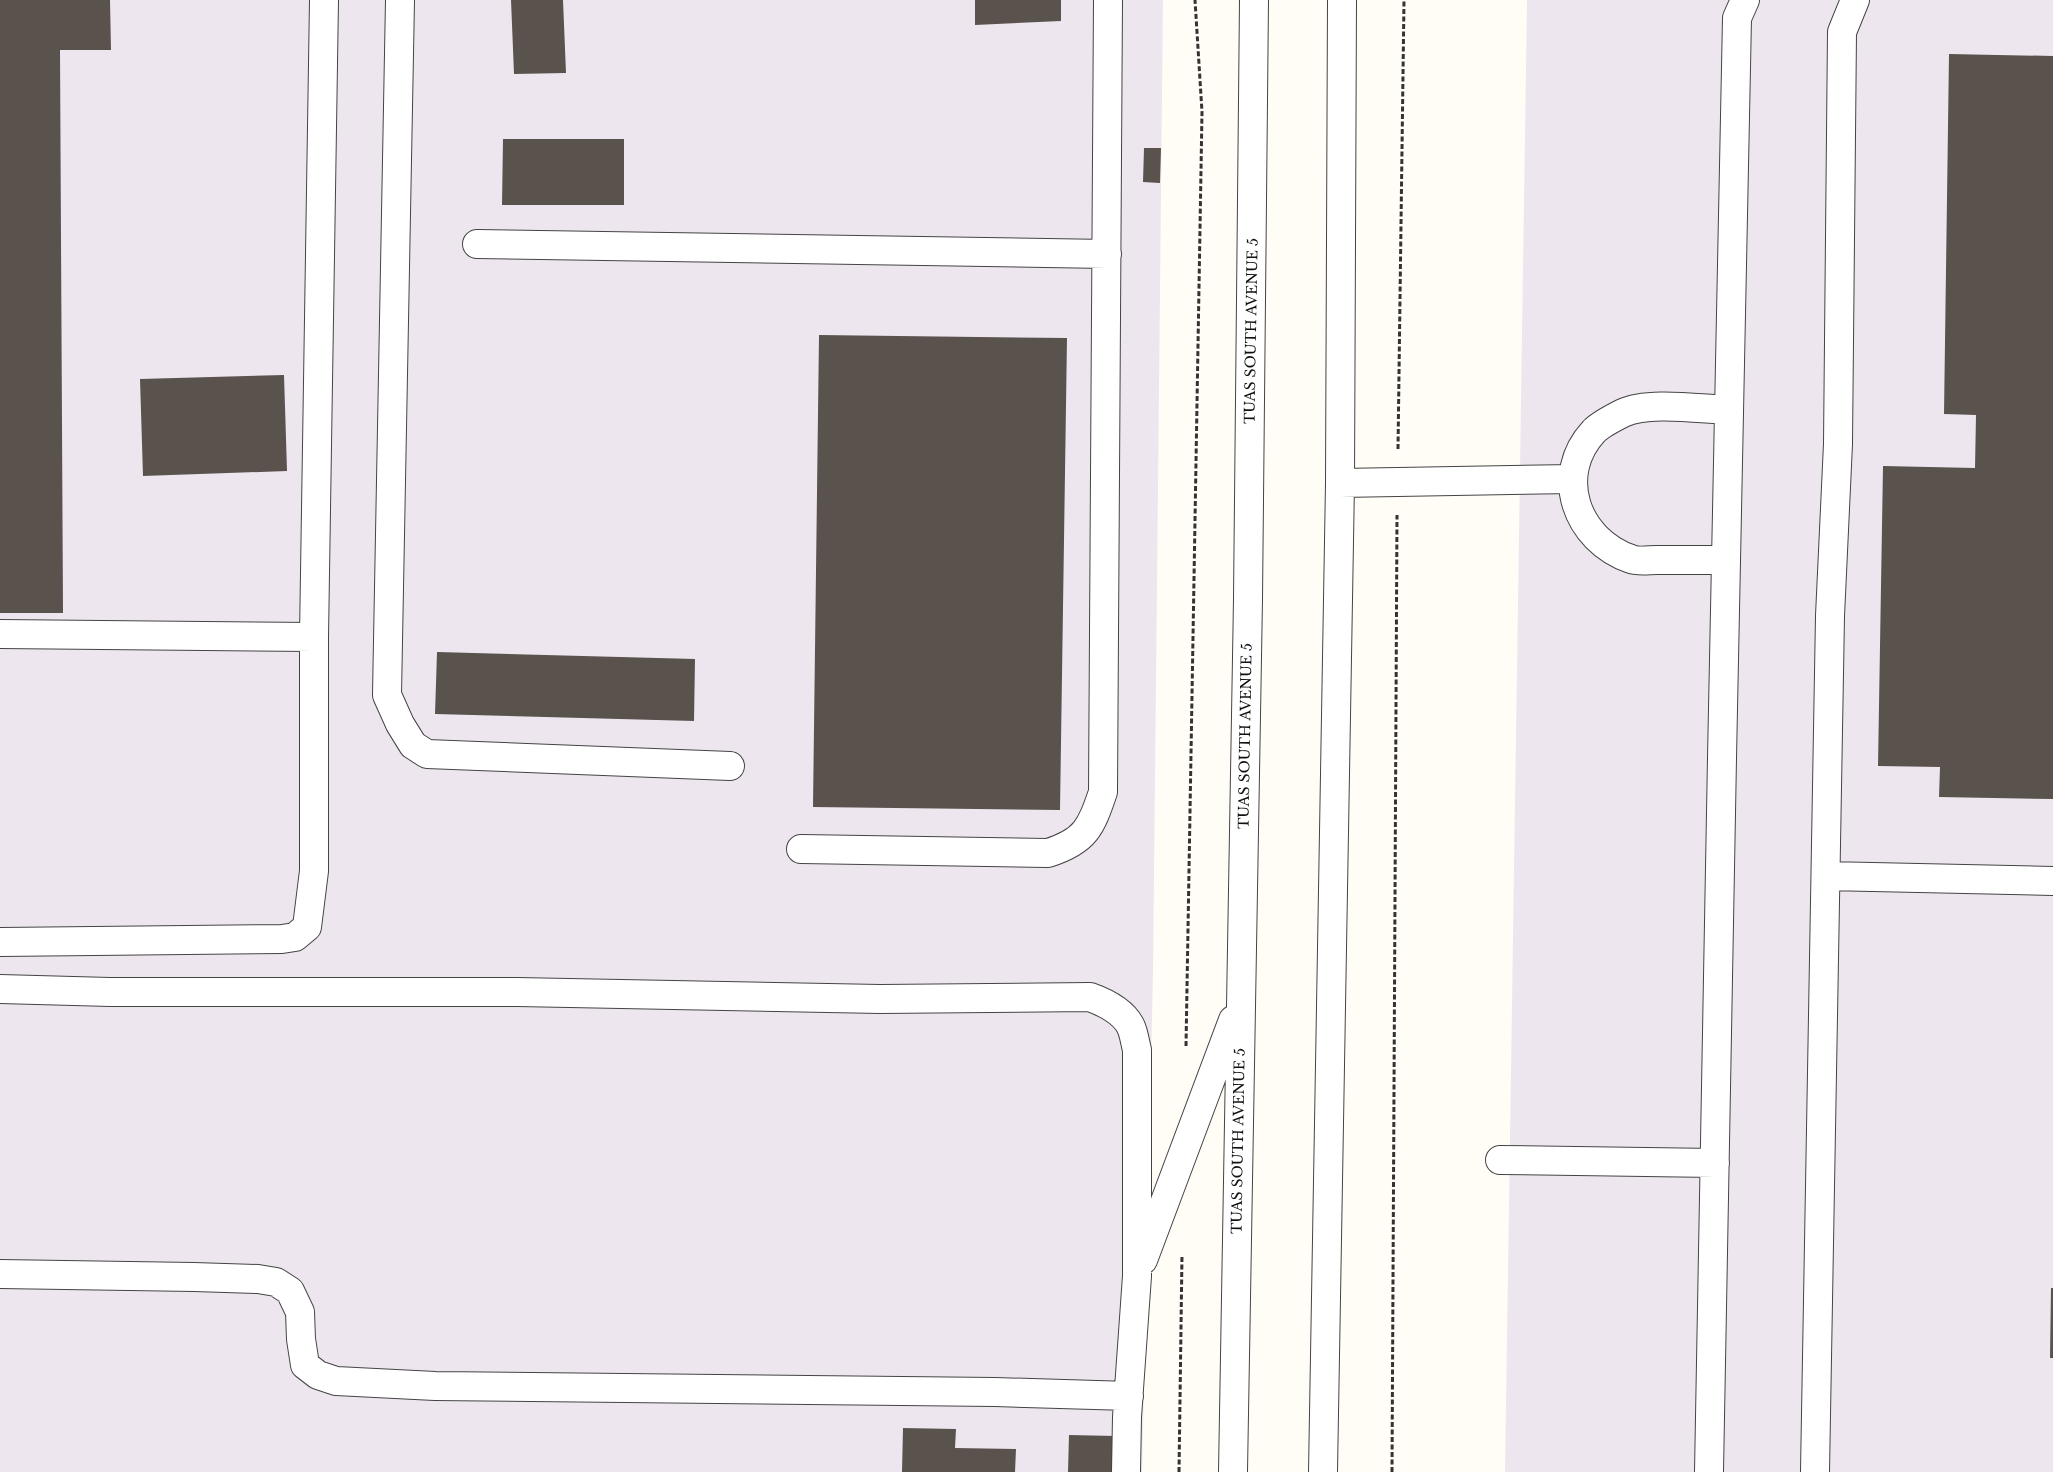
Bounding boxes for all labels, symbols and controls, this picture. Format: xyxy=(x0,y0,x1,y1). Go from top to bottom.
street label: TUAS SOUTH AVENUE 5 xyxy=(1240,238,1262,424)
street label: TUAS SOUTH AVENUE 5 xyxy=(1234,643,1256,829)
street label: TUAS SOUTH AVENUE 5 xyxy=(1227,1048,1249,1234)

